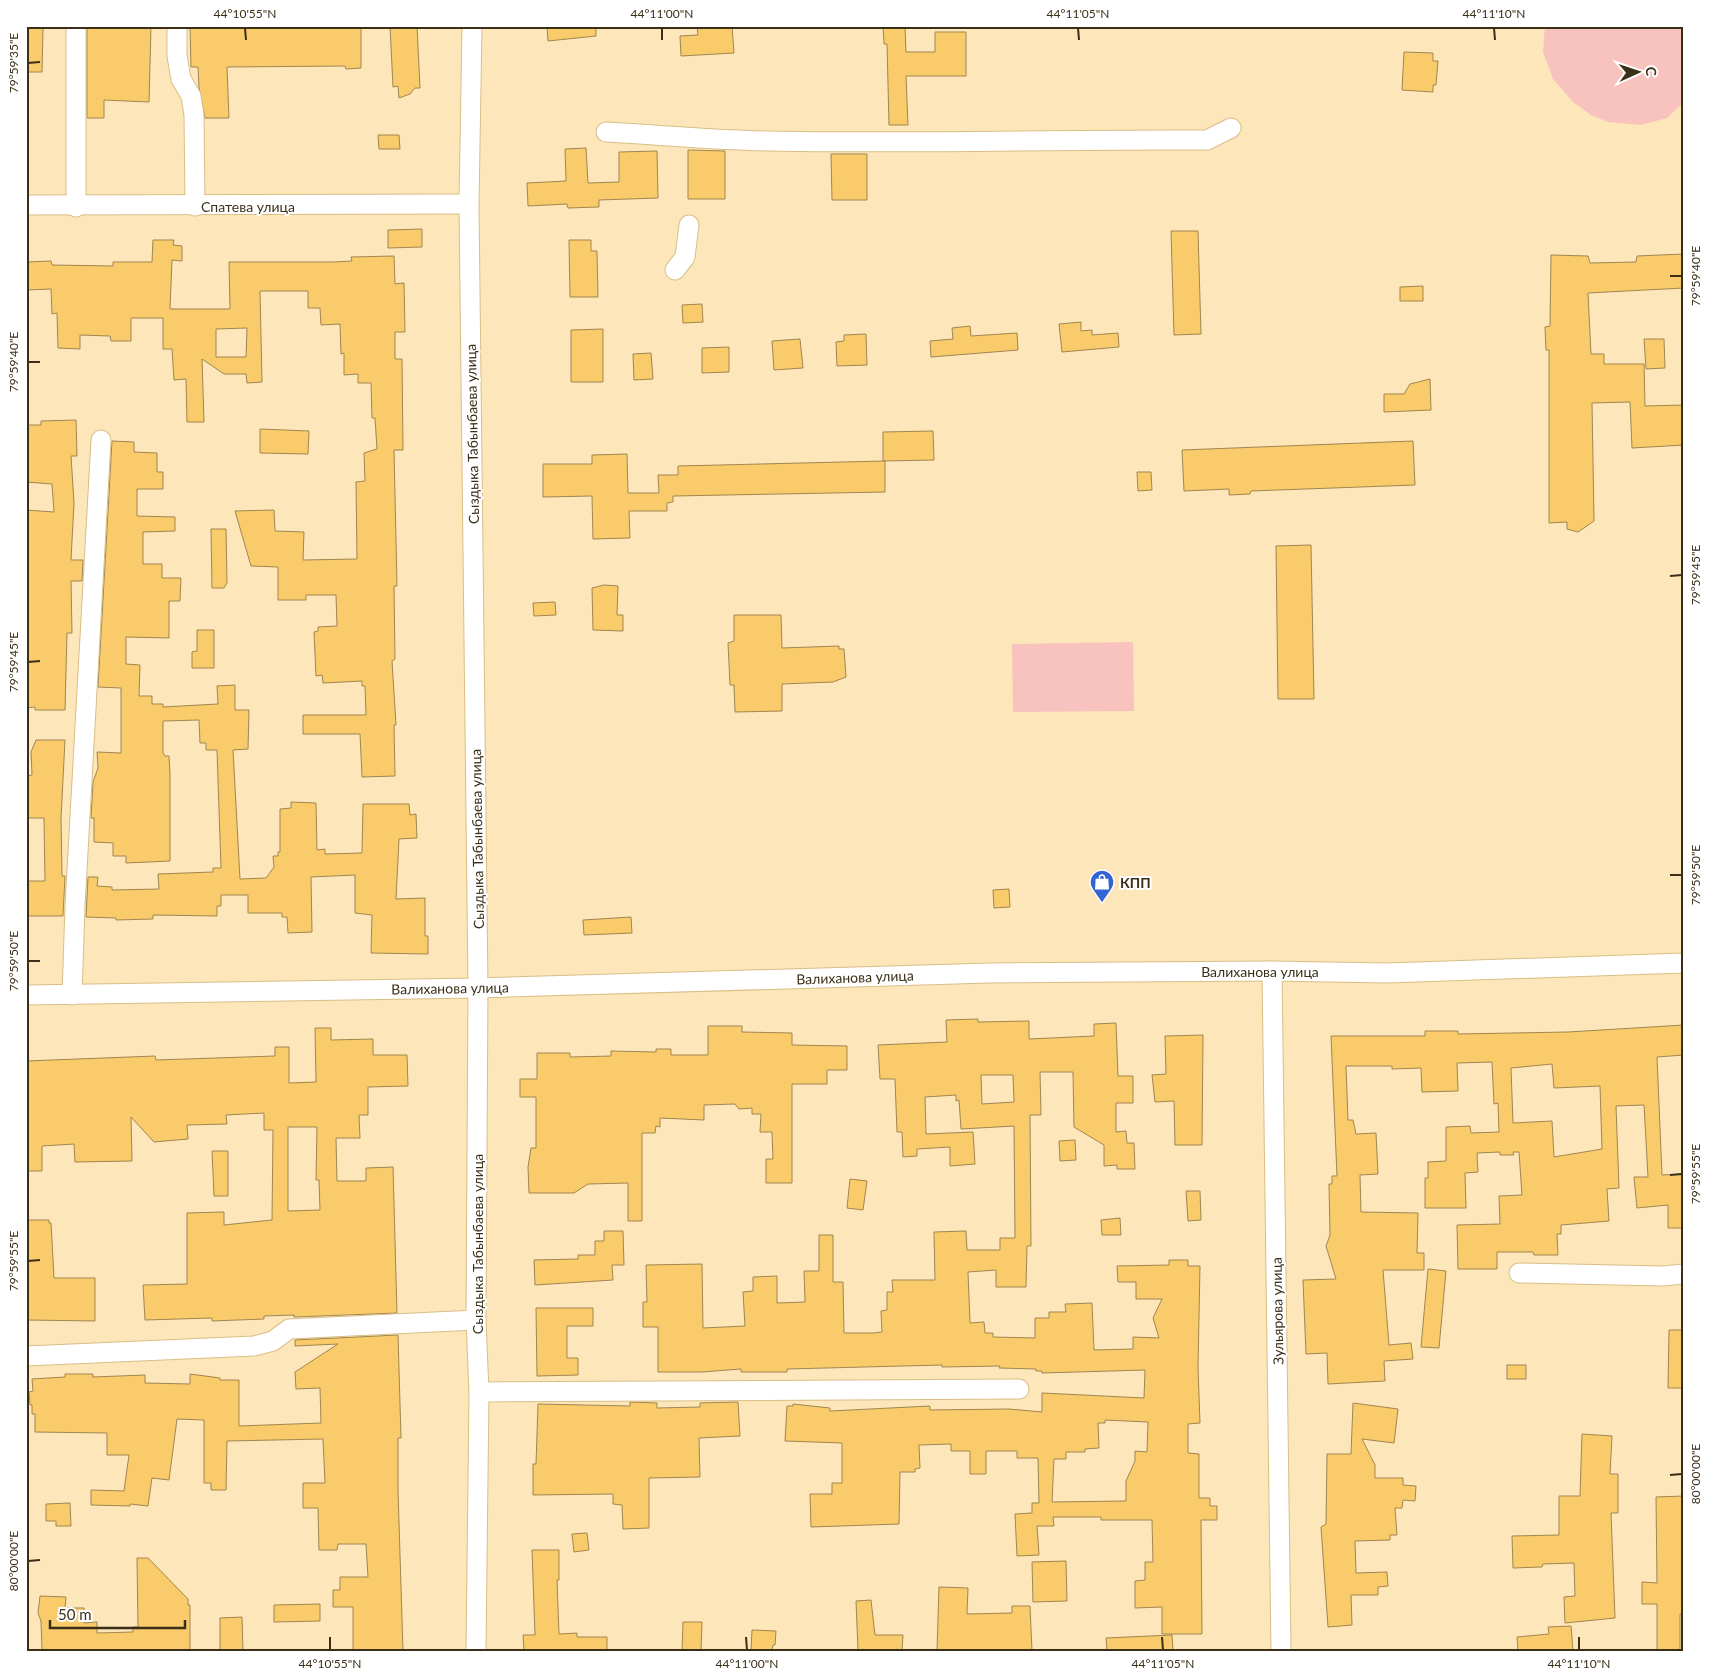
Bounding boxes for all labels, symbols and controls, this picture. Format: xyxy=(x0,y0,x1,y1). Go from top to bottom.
text: 44°10'55"N xyxy=(214,6,276,21)
text: 44°11'00"N xyxy=(631,6,693,21)
text: 44°11'05"N xyxy=(1047,6,1109,21)
text: 44°11'10"N xyxy=(1463,6,1525,21)
text: 79°59'35"E xyxy=(6,33,21,93)
north arrow xyxy=(1612,48,1662,98)
text: С xyxy=(1643,66,1660,77)
street label: Спатева улица xyxy=(201,198,295,215)
text: 79°59'40"E xyxy=(1688,246,1703,306)
text: 79°59'40"E xyxy=(6,332,21,392)
street label: Сыздыка Табынбаева улица xyxy=(462,344,482,524)
text: 79°59'45"E xyxy=(1688,545,1703,605)
text: 79°59'45"E xyxy=(6,632,21,692)
street label: Сыздыка Табынбаева улица xyxy=(467,749,487,929)
text: 79°59'50"E xyxy=(1688,845,1703,905)
shop icon: КПП xyxy=(1089,869,1115,903)
place label: КПП xyxy=(1120,874,1151,891)
text: 79°59'50"E xyxy=(6,931,21,991)
street label: Валиханова улица xyxy=(1201,963,1319,980)
street label: Валиханова улица xyxy=(796,966,914,988)
street label: Валиханова улица xyxy=(391,978,509,998)
text: 79°59'55"E xyxy=(1688,1144,1703,1204)
street label: Сыздыка Табынбаева улица xyxy=(469,1154,486,1334)
text: 79°59'55"E xyxy=(6,1231,21,1291)
street label: Зульярова улица xyxy=(1268,1257,1286,1365)
text: 80°00'00"E xyxy=(1688,1444,1703,1504)
text: 80°00'00"E xyxy=(6,1531,21,1591)
scale bar xyxy=(50,1597,185,1629)
text: 50 m xyxy=(58,1605,92,1623)
text: 44°10'55"N xyxy=(299,1656,361,1671)
text: 44°11'00"N xyxy=(716,1656,778,1671)
text: 44°11'05"N xyxy=(1132,1656,1194,1671)
text: 44°11'10"N xyxy=(1548,1656,1610,1671)

